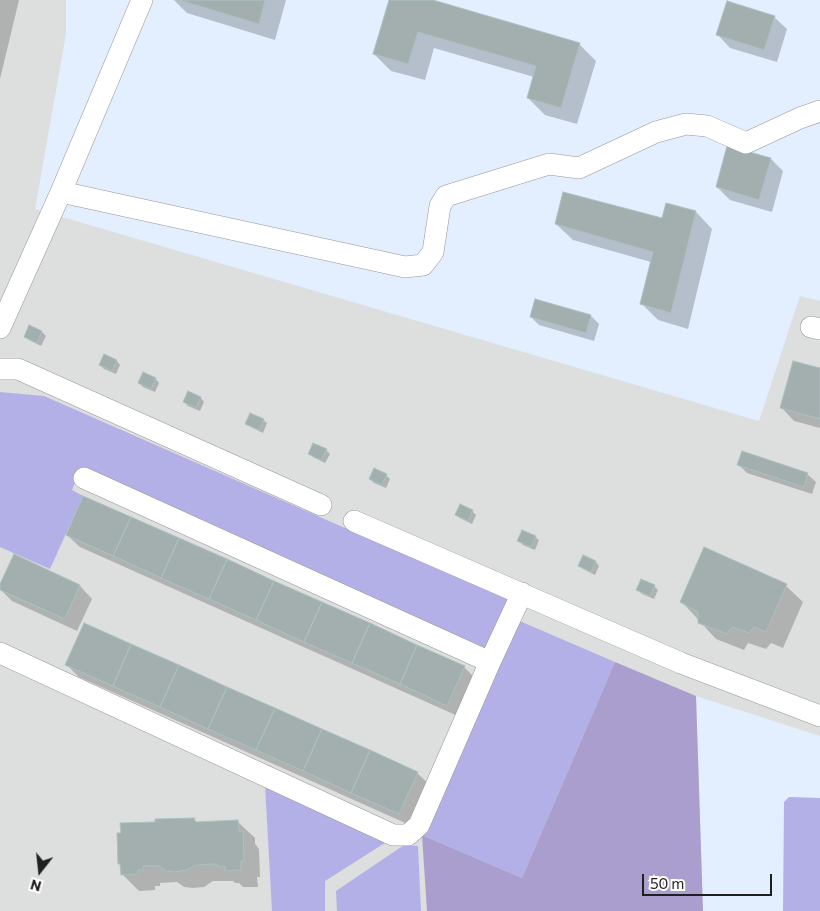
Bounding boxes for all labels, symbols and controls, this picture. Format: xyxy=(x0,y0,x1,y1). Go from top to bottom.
north arrow xyxy=(15,846,65,896)
scale bar xyxy=(645,864,775,896)
text: 50 m xyxy=(650,874,684,892)
text: N xyxy=(28,876,43,896)

